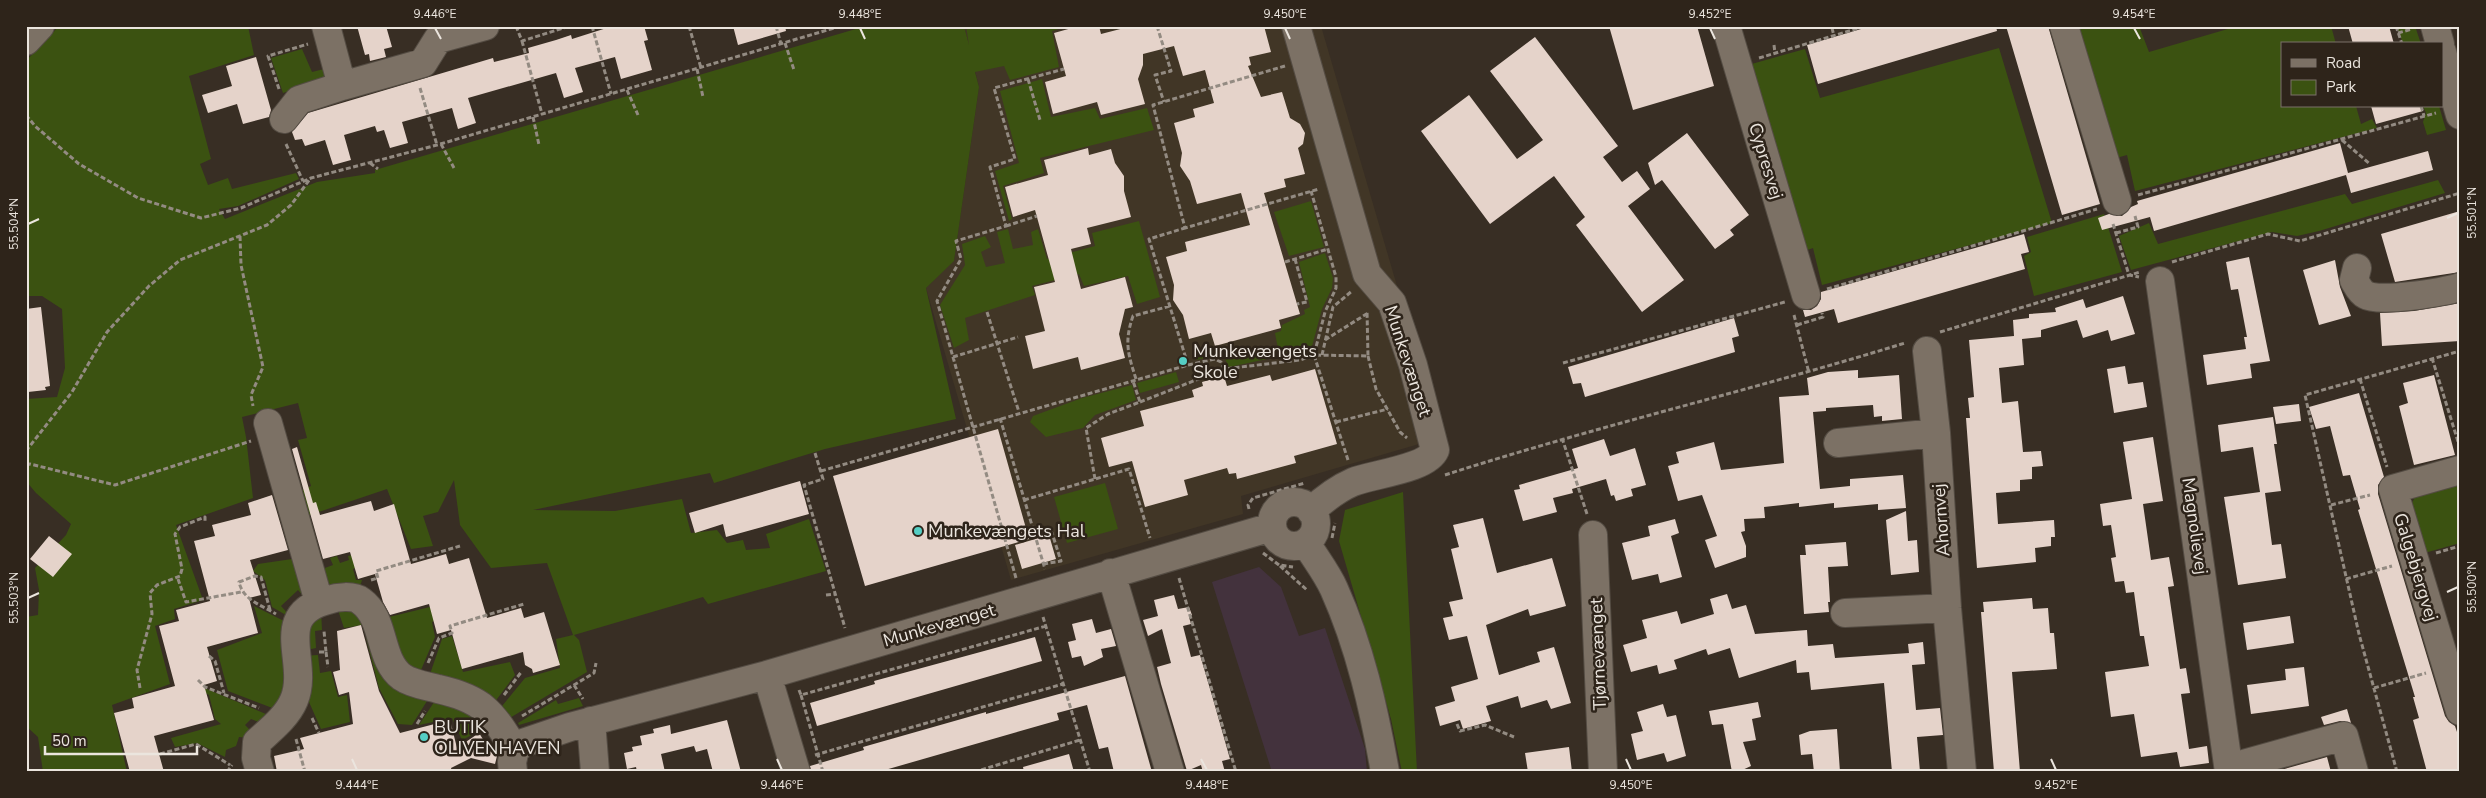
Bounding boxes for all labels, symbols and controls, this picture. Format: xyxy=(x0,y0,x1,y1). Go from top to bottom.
text: 9.446°E xyxy=(414,6,456,22)
text: 9.448°E xyxy=(839,6,881,22)
text: 9.450°E xyxy=(1264,6,1306,22)
text: 9.452°E xyxy=(1689,6,1731,22)
text: 9.454°E xyxy=(2113,6,2155,22)
legend xyxy=(2281,42,2444,108)
text: Road xyxy=(2326,53,2361,73)
text: Park xyxy=(2326,77,2356,97)
street label: Cypresvej xyxy=(1743,120,1789,202)
text: 55.501°N xyxy=(2464,187,2480,239)
text: 55.504°N xyxy=(6,198,22,250)
street label: Munkevænget xyxy=(1379,303,1437,420)
place label: Munkevængets Skole xyxy=(1193,339,1317,384)
marker: Munkevængets Skole xyxy=(1177,355,1189,367)
street label: Magnolievej xyxy=(2176,476,2214,576)
street label: Ahornvej xyxy=(1926,483,1956,557)
street label: Galgebjergvej xyxy=(2388,510,2444,624)
place label: Munkevængets Hal xyxy=(928,519,1086,543)
marker: Munkevængets Hal xyxy=(912,525,924,537)
text: 55.500°N xyxy=(2464,561,2480,613)
text: 55.503°N xyxy=(6,572,22,624)
street label: Munkevænget xyxy=(880,597,998,652)
street label: Tjørnevænget xyxy=(1584,597,1612,711)
place label: BUTIK OLIVENHAVEN xyxy=(434,715,560,760)
scale bar xyxy=(45,723,198,755)
text: 50 m xyxy=(52,731,87,751)
marker: BUTIK OLIVENHAVEN xyxy=(418,731,430,743)
text: 9.444°E xyxy=(336,777,378,793)
text: 9.446°E xyxy=(761,777,803,793)
text: 9.448°E xyxy=(1186,777,1228,793)
text: 9.450°E xyxy=(1610,777,1652,793)
text: 9.452°E xyxy=(2035,777,2077,793)

